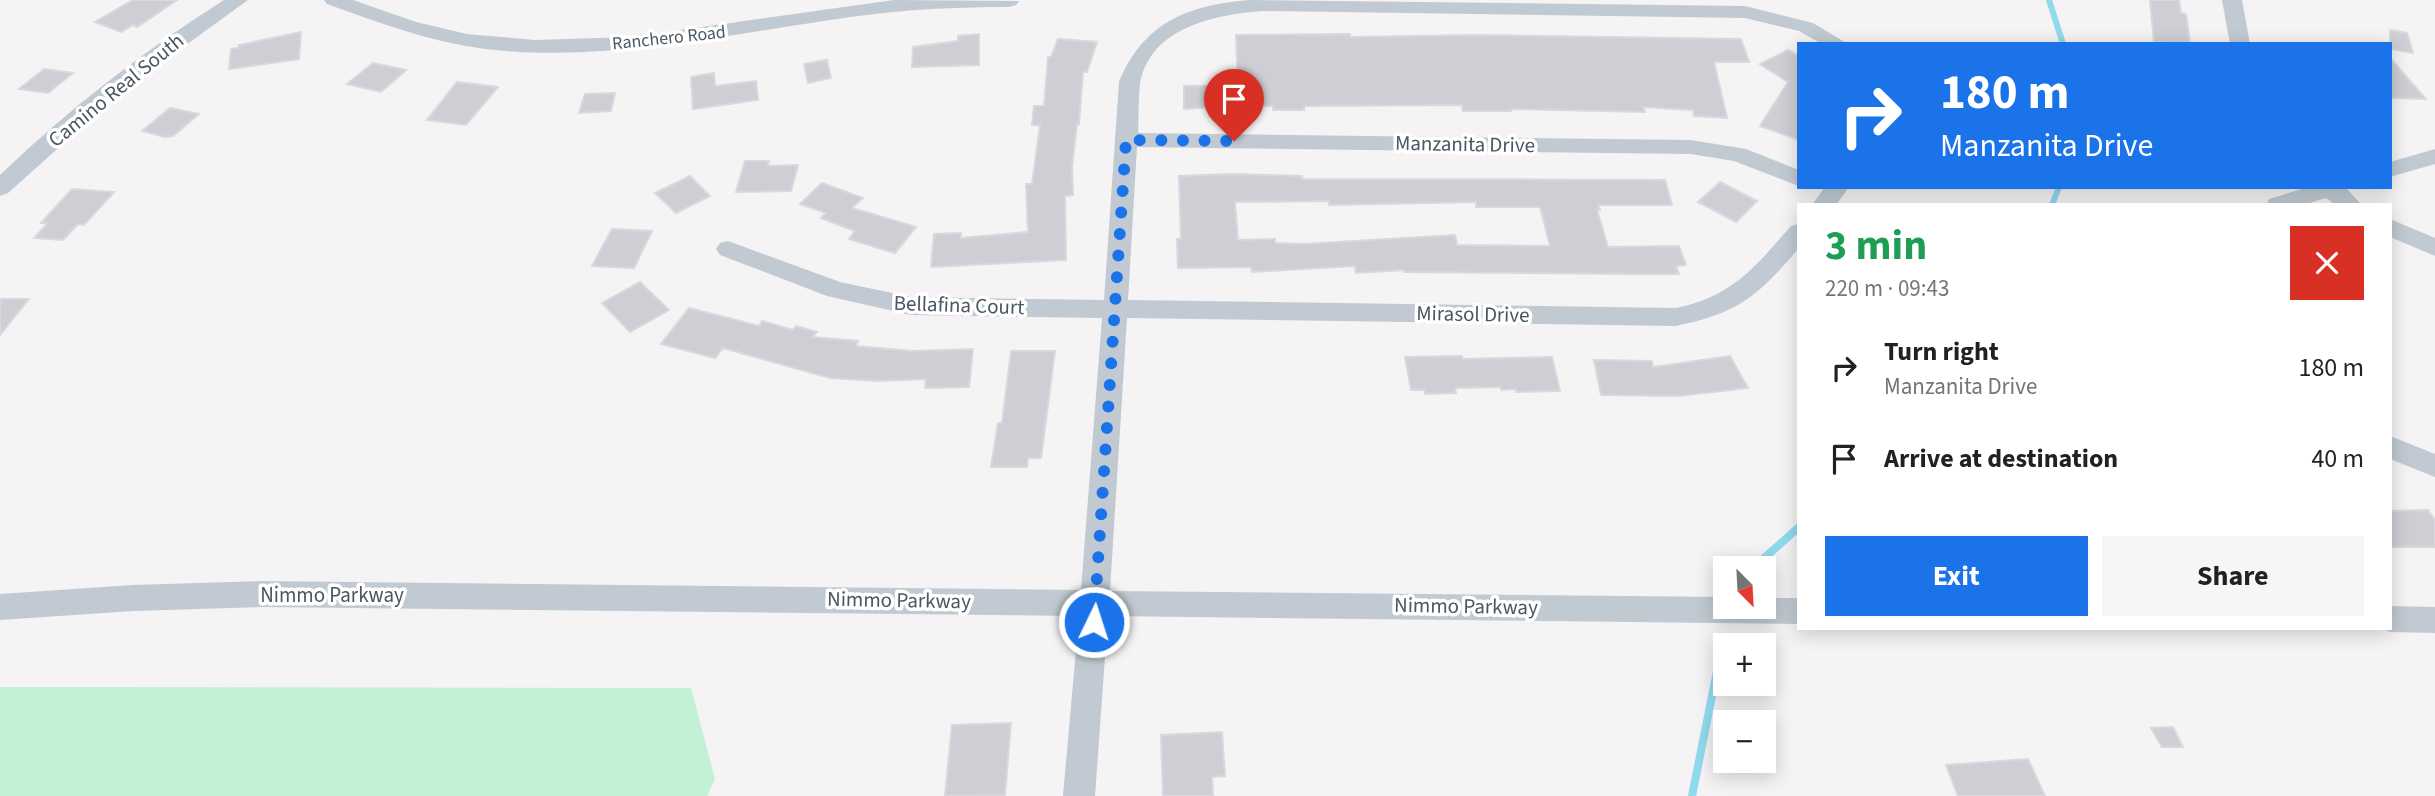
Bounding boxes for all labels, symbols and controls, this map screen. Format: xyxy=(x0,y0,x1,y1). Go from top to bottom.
street label: Ranchero Road xyxy=(611,20,727,56)
street label: Camino Real South xyxy=(42,26,190,154)
text: 180 m xyxy=(1940,58,2069,128)
pin xyxy=(1204,69,1264,141)
icon: right xyxy=(1825,70,1916,161)
icon: arrive xyxy=(1215,80,1253,118)
text: Manzanita Drive xyxy=(1940,123,2153,169)
street label: Manzanita Drive xyxy=(1395,128,1535,160)
text: 3 min xyxy=(1825,216,1927,276)
button: close xyxy=(2290,226,2364,300)
text: 220 m · 09:43 xyxy=(1825,272,1949,305)
street label: Bellafina Court xyxy=(893,288,1025,322)
street label: Mirasol Drive xyxy=(1416,298,1530,330)
text: Turn right xyxy=(1884,333,1999,370)
icon: right xyxy=(1825,349,1863,387)
text: 180 m xyxy=(2298,349,2364,386)
text: Manzanita Drive xyxy=(1884,370,2037,403)
icon: arrive xyxy=(1825,440,1863,478)
text: Arrive at destination xyxy=(1884,440,2118,477)
text: 40 m xyxy=(2311,440,2364,477)
button: Exit xyxy=(1825,536,2088,616)
button: Share xyxy=(2102,536,2364,616)
north arrow xyxy=(1713,556,1776,620)
map controls xyxy=(1713,556,1776,773)
street label: Nimmo Parkway xyxy=(260,580,404,610)
street label: Nimmo Parkway xyxy=(827,584,971,616)
position arrow xyxy=(1057,585,1131,659)
street label: Nimmo Parkway xyxy=(1394,590,1538,622)
button: + xyxy=(1713,633,1776,696)
button: − xyxy=(1713,710,1776,773)

